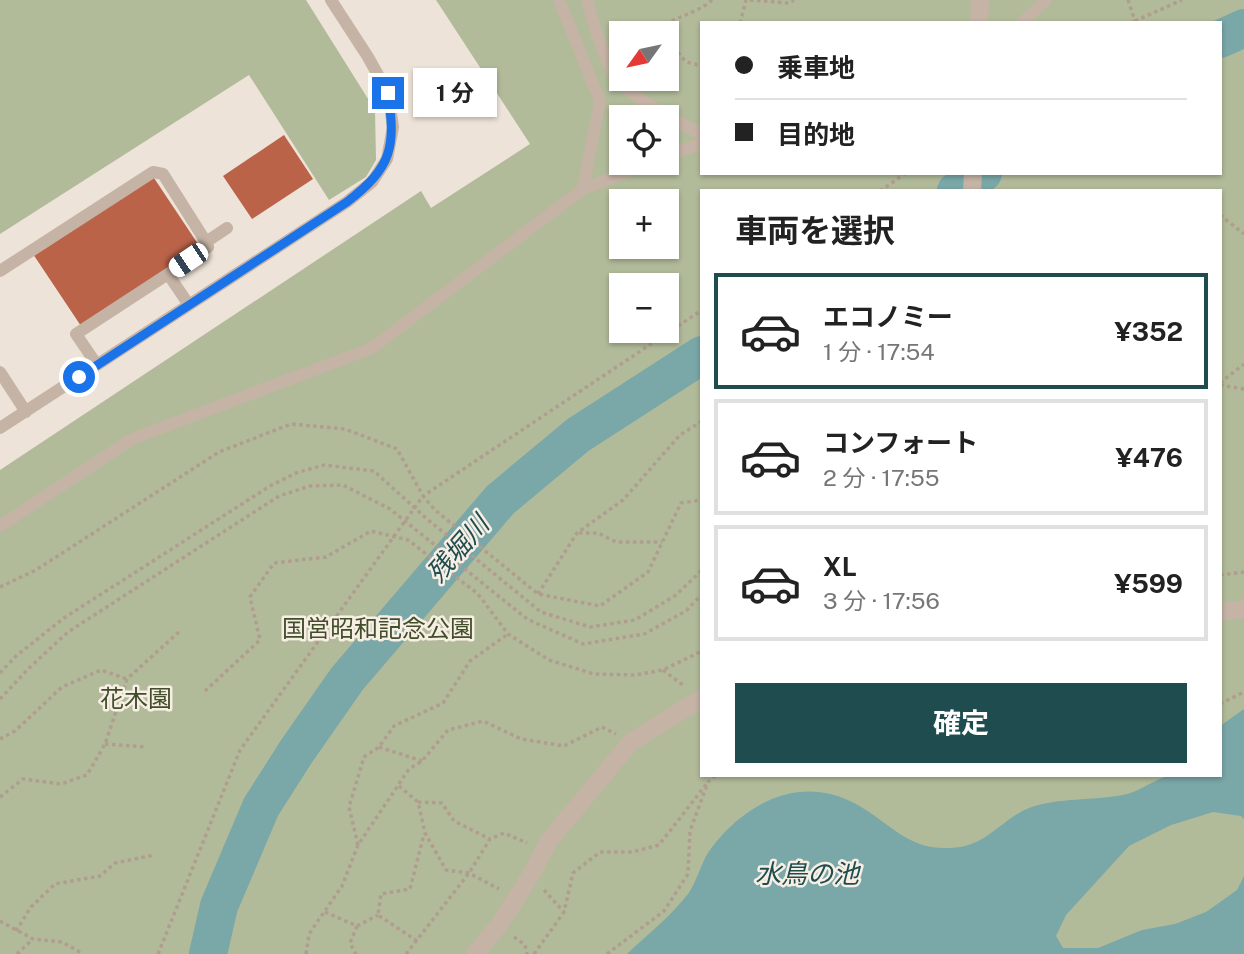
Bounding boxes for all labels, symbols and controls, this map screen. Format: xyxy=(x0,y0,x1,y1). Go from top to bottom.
north arrow xyxy=(609,21,679,91)
map controls xyxy=(609,21,679,343)
text: 乗車地 xyxy=(777,52,855,83)
callout: 1 分 xyxy=(412,68,496,118)
route end xyxy=(372,77,404,109)
text: 1 分 xyxy=(436,79,474,106)
button: locate xyxy=(609,105,679,175)
text: 目的地 xyxy=(777,119,855,150)
button: + xyxy=(609,189,679,259)
text: 車両を選択 xyxy=(735,212,895,249)
car xyxy=(165,240,212,280)
button: − xyxy=(609,273,679,343)
icon: car xyxy=(739,300,802,363)
text: エコノミー xyxy=(823,301,953,332)
text: ¥352 xyxy=(1115,316,1183,347)
text: 1 分 · 17:54 xyxy=(823,338,935,365)
route start xyxy=(63,361,95,393)
icon: car xyxy=(739,426,802,489)
text: コンフォート xyxy=(823,427,978,458)
text: ¥476 xyxy=(1116,442,1183,473)
text: 2 分 · 17:55 xyxy=(823,464,939,491)
water label: 残堀川 xyxy=(420,507,497,588)
text: XL xyxy=(823,551,857,582)
icon: car xyxy=(739,552,802,615)
text: ¥599 xyxy=(1114,568,1183,599)
text: 3 分 · 17:56 xyxy=(823,587,940,614)
park label: 国営昭和記念公園 xyxy=(282,614,474,642)
button: 確定 xyxy=(735,683,1187,763)
park label: 花木園 xyxy=(100,684,172,712)
water label: 水鳥の池 xyxy=(755,858,862,889)

